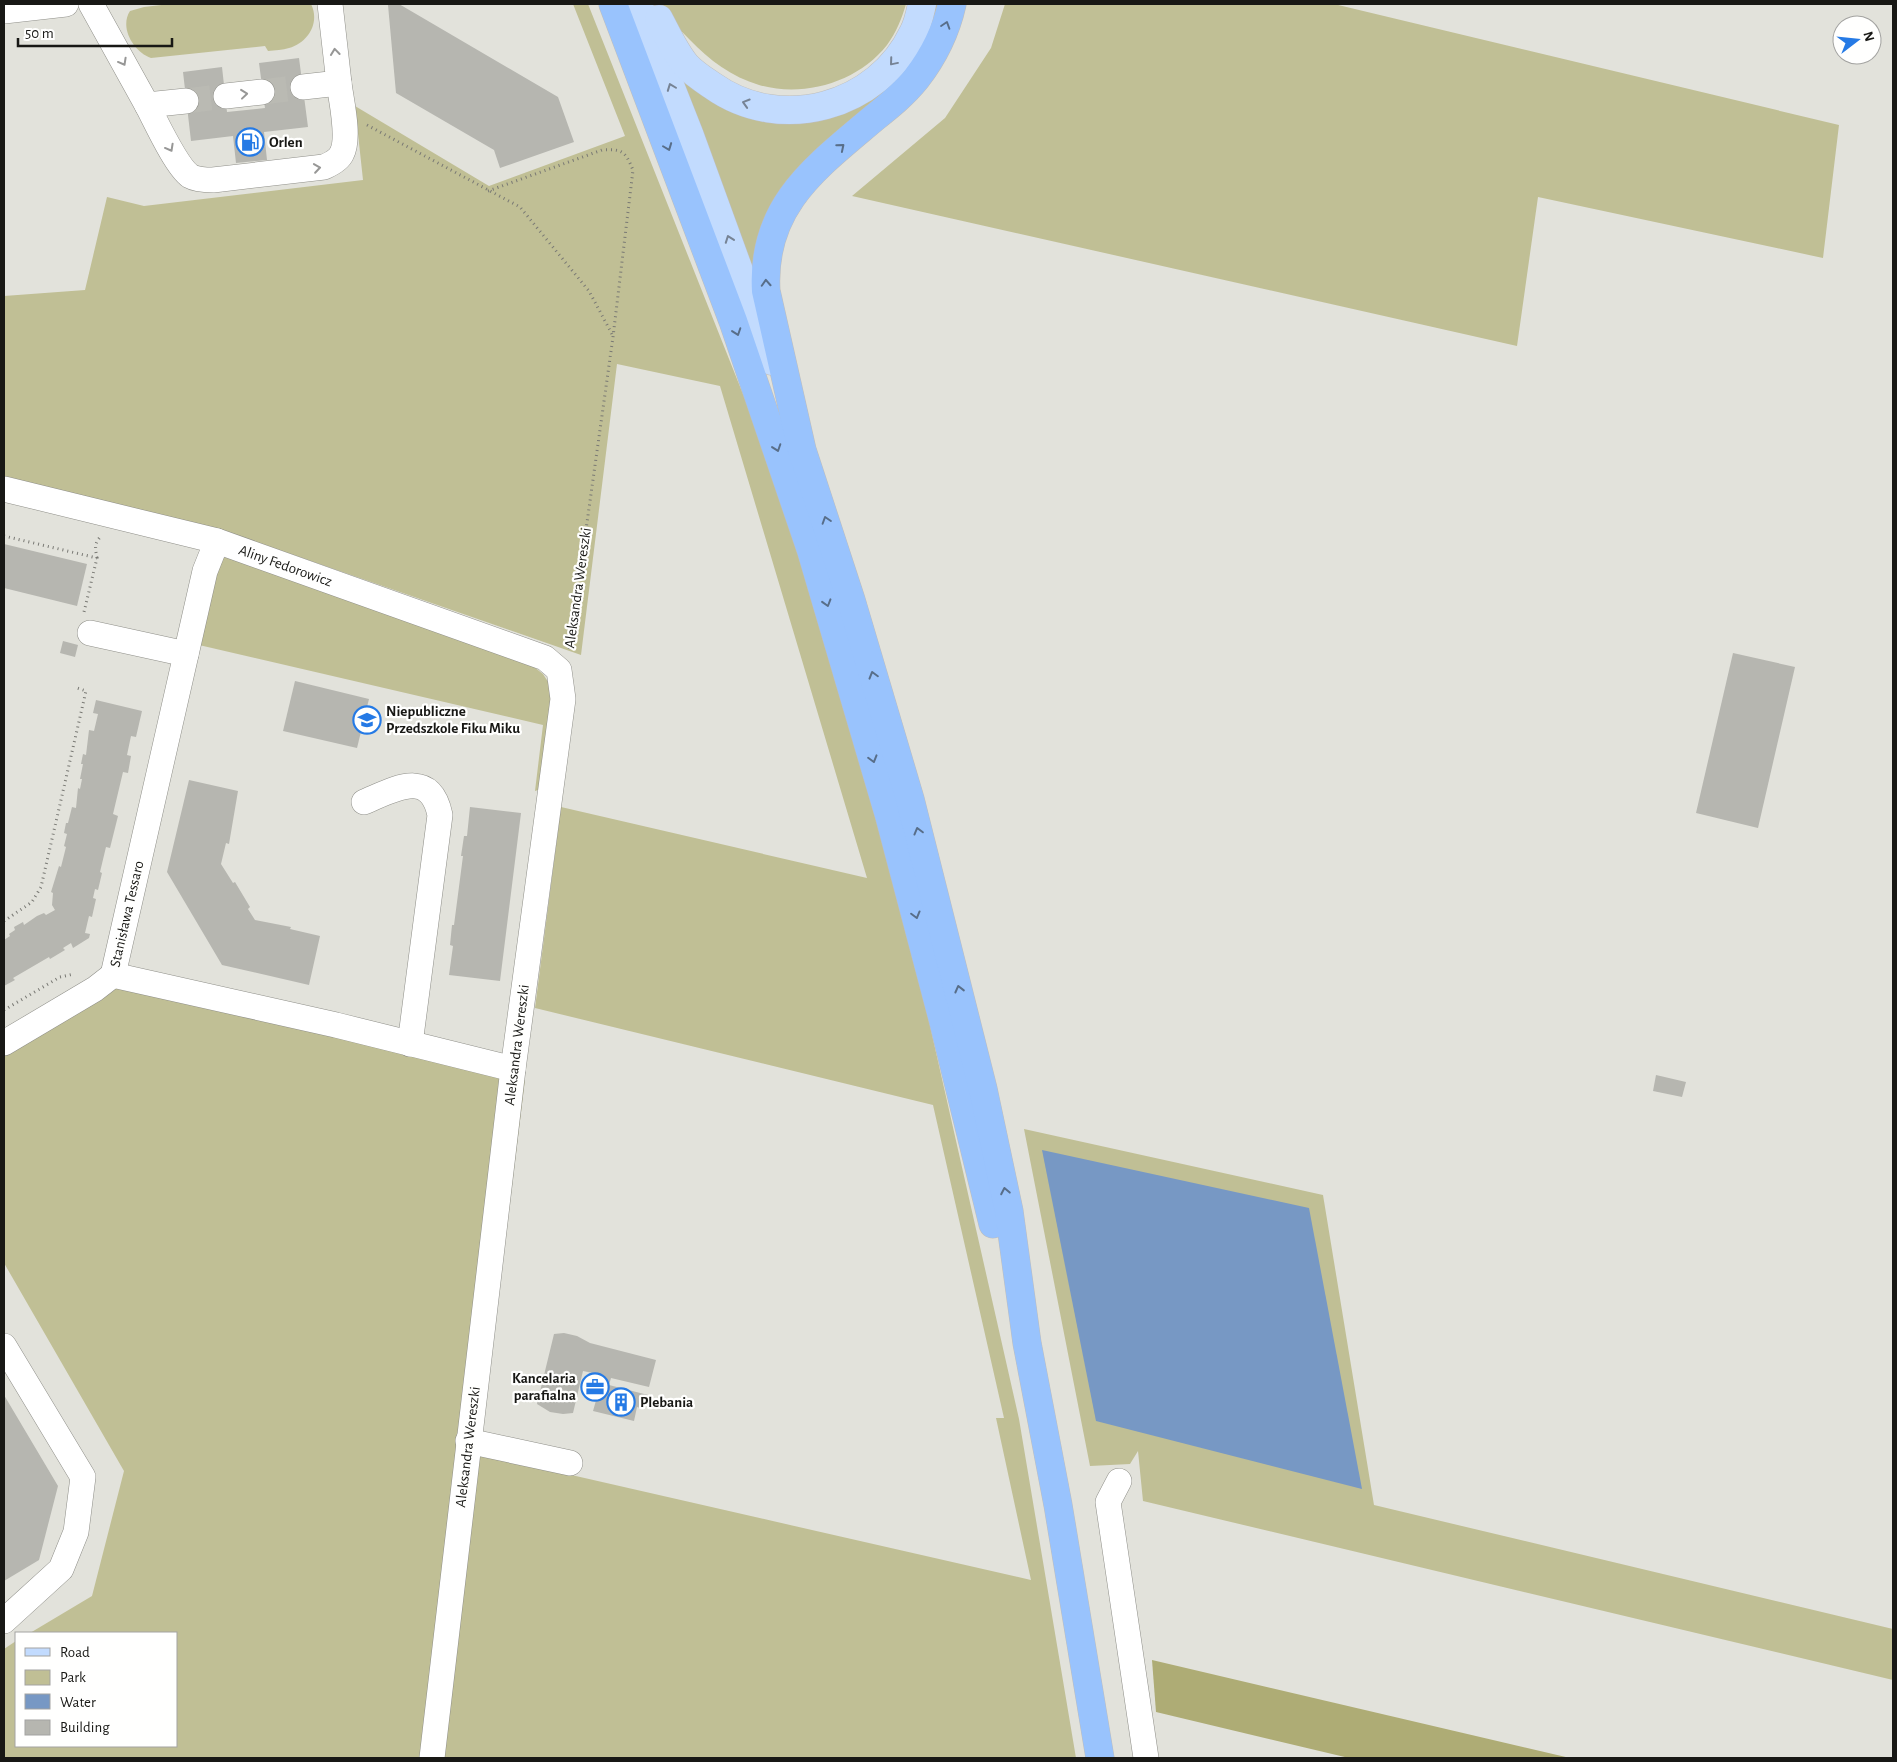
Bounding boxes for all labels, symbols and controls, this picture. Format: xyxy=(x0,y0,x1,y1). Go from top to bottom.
scale bar xyxy=(18,15,171,47)
north arrow xyxy=(1832,15,1882,65)
one-way arrow xyxy=(940,22,950,30)
text: 50 m xyxy=(25,26,54,41)
text: N xyxy=(1860,30,1877,43)
one-way arrow xyxy=(330,48,341,56)
one-way arrow xyxy=(117,56,127,65)
one-way arrow xyxy=(890,57,899,66)
one-way arrow xyxy=(667,83,677,92)
one-way arrow xyxy=(241,89,249,100)
one-way arrow xyxy=(742,98,751,108)
fuel station icon: Orlen xyxy=(235,127,265,157)
place label: Orlen xyxy=(269,135,303,150)
one-way arrow xyxy=(662,142,672,151)
one-way arrow xyxy=(164,143,174,152)
one-way arrow xyxy=(835,144,844,152)
one-way arrow xyxy=(313,163,321,174)
one-way arrow xyxy=(725,235,735,244)
one-way arrow xyxy=(760,279,771,287)
one-way arrow xyxy=(731,328,741,336)
one-way arrow xyxy=(771,443,781,452)
one-way arrow xyxy=(821,516,831,524)
street label: Aleksandra Wereszki xyxy=(562,527,594,649)
street label: Aliny Fedorowicz xyxy=(237,542,334,589)
one-way arrow xyxy=(822,598,832,606)
one-way arrow xyxy=(869,672,879,680)
place label: Niepubliczne Przedszkole Fiku Miku xyxy=(386,704,520,736)
school or university icon: Niepubliczne Przedszkole Fiku Miku xyxy=(352,705,382,735)
one-way arrow xyxy=(867,754,877,762)
one-way arrow xyxy=(913,827,924,836)
street label: Stanisława Tessaro xyxy=(107,859,147,969)
one-way arrow xyxy=(910,911,921,920)
street label: Aleksandra Wereszki xyxy=(502,984,532,1106)
one-way arrow xyxy=(954,984,965,993)
one-way arrow xyxy=(1000,1187,1010,1195)
place label: Kancelaria parafialna xyxy=(512,1371,576,1403)
office icon: Kancelaria parafialna xyxy=(580,1372,610,1402)
street label: Aleksandra Wereszki xyxy=(453,1386,483,1508)
building icon: Plebania xyxy=(606,1387,636,1417)
place label: Plebania xyxy=(640,1395,693,1410)
legend xyxy=(15,1632,178,1747)
text: Road xyxy=(60,1645,90,1660)
text: Park xyxy=(60,1670,86,1685)
text: Water xyxy=(60,1695,96,1710)
text: Building xyxy=(60,1720,110,1735)

